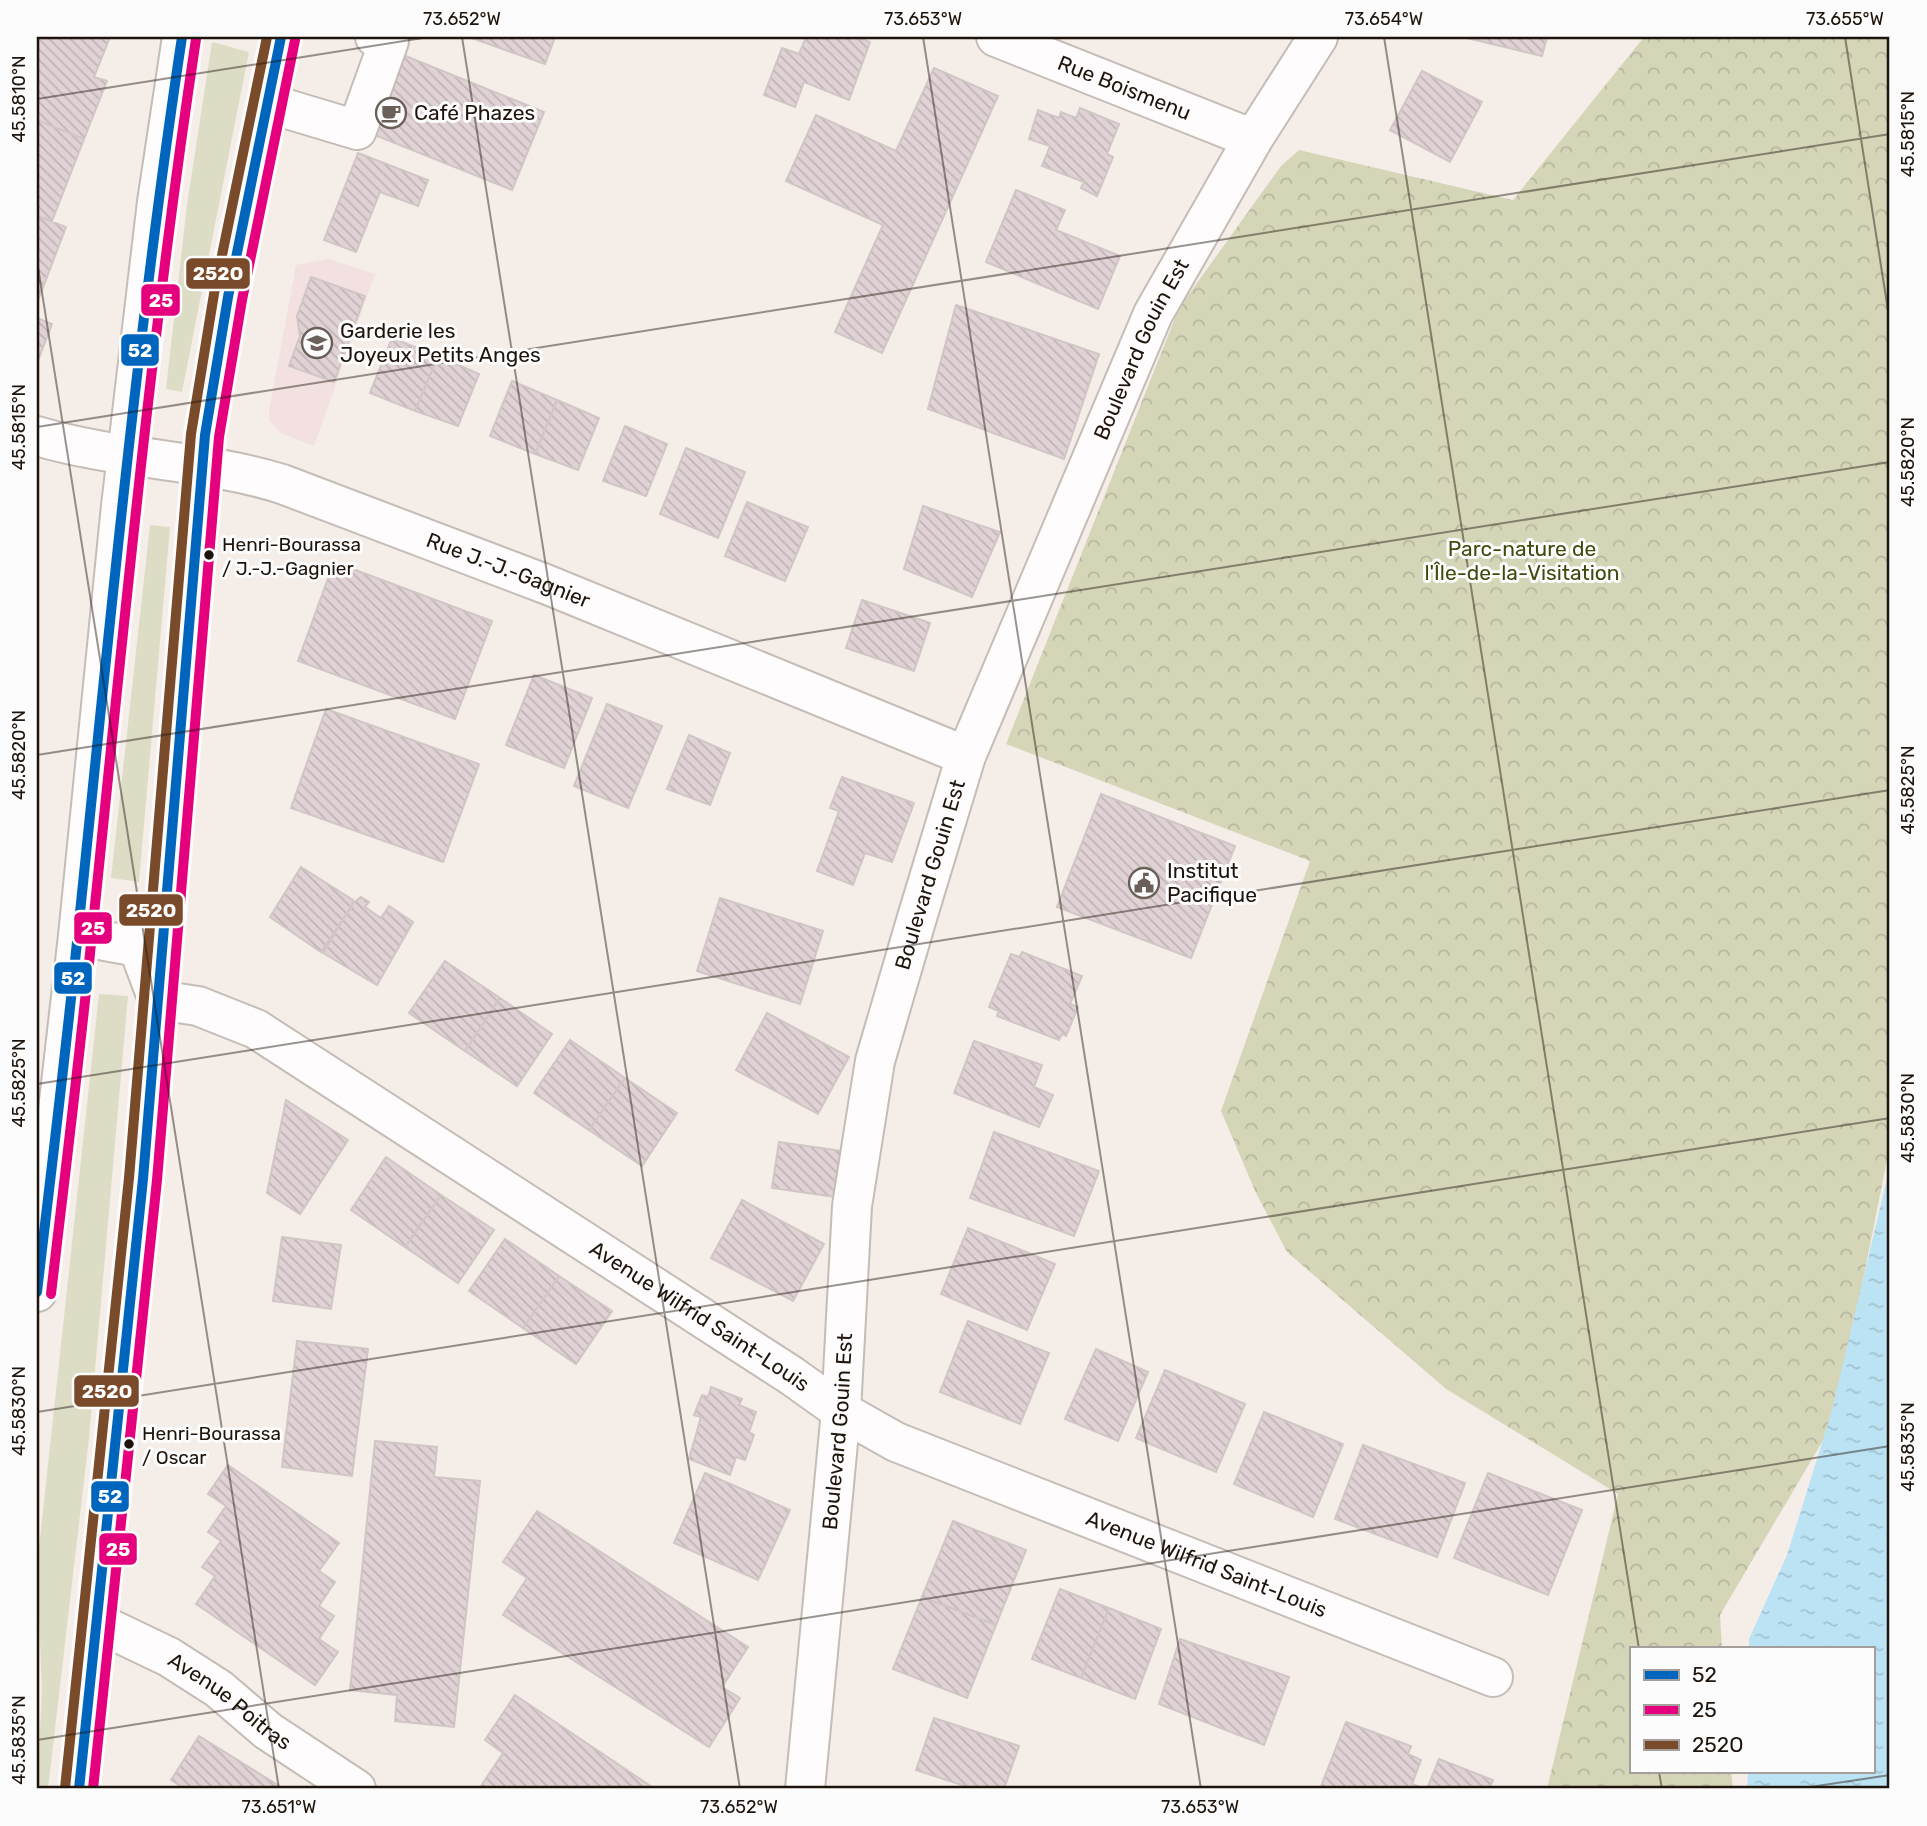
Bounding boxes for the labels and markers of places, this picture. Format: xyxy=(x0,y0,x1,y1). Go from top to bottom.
cafe icon: Café Phazes xyxy=(374,96,408,130)
place label: Café Phazes xyxy=(414,100,535,125)
place label: Garderie les Joyeux Petits Anges xyxy=(340,318,541,367)
school or university icon: Garderie les Joyeux Petits Anges xyxy=(300,326,334,360)
place label: Henri-Bourassa / J.-J.-Gagnier xyxy=(222,533,361,580)
marker: Henri-Bourassa / J.-J.-Gagnier xyxy=(202,548,216,562)
place label: Institut Pacifique xyxy=(1167,858,1257,907)
public building icon: Institut Pacifique xyxy=(1127,866,1161,900)
place label: Henri-Bourassa / Oscar xyxy=(142,1422,281,1469)
marker: Henri-Bourassa / Oscar xyxy=(122,1437,136,1451)

